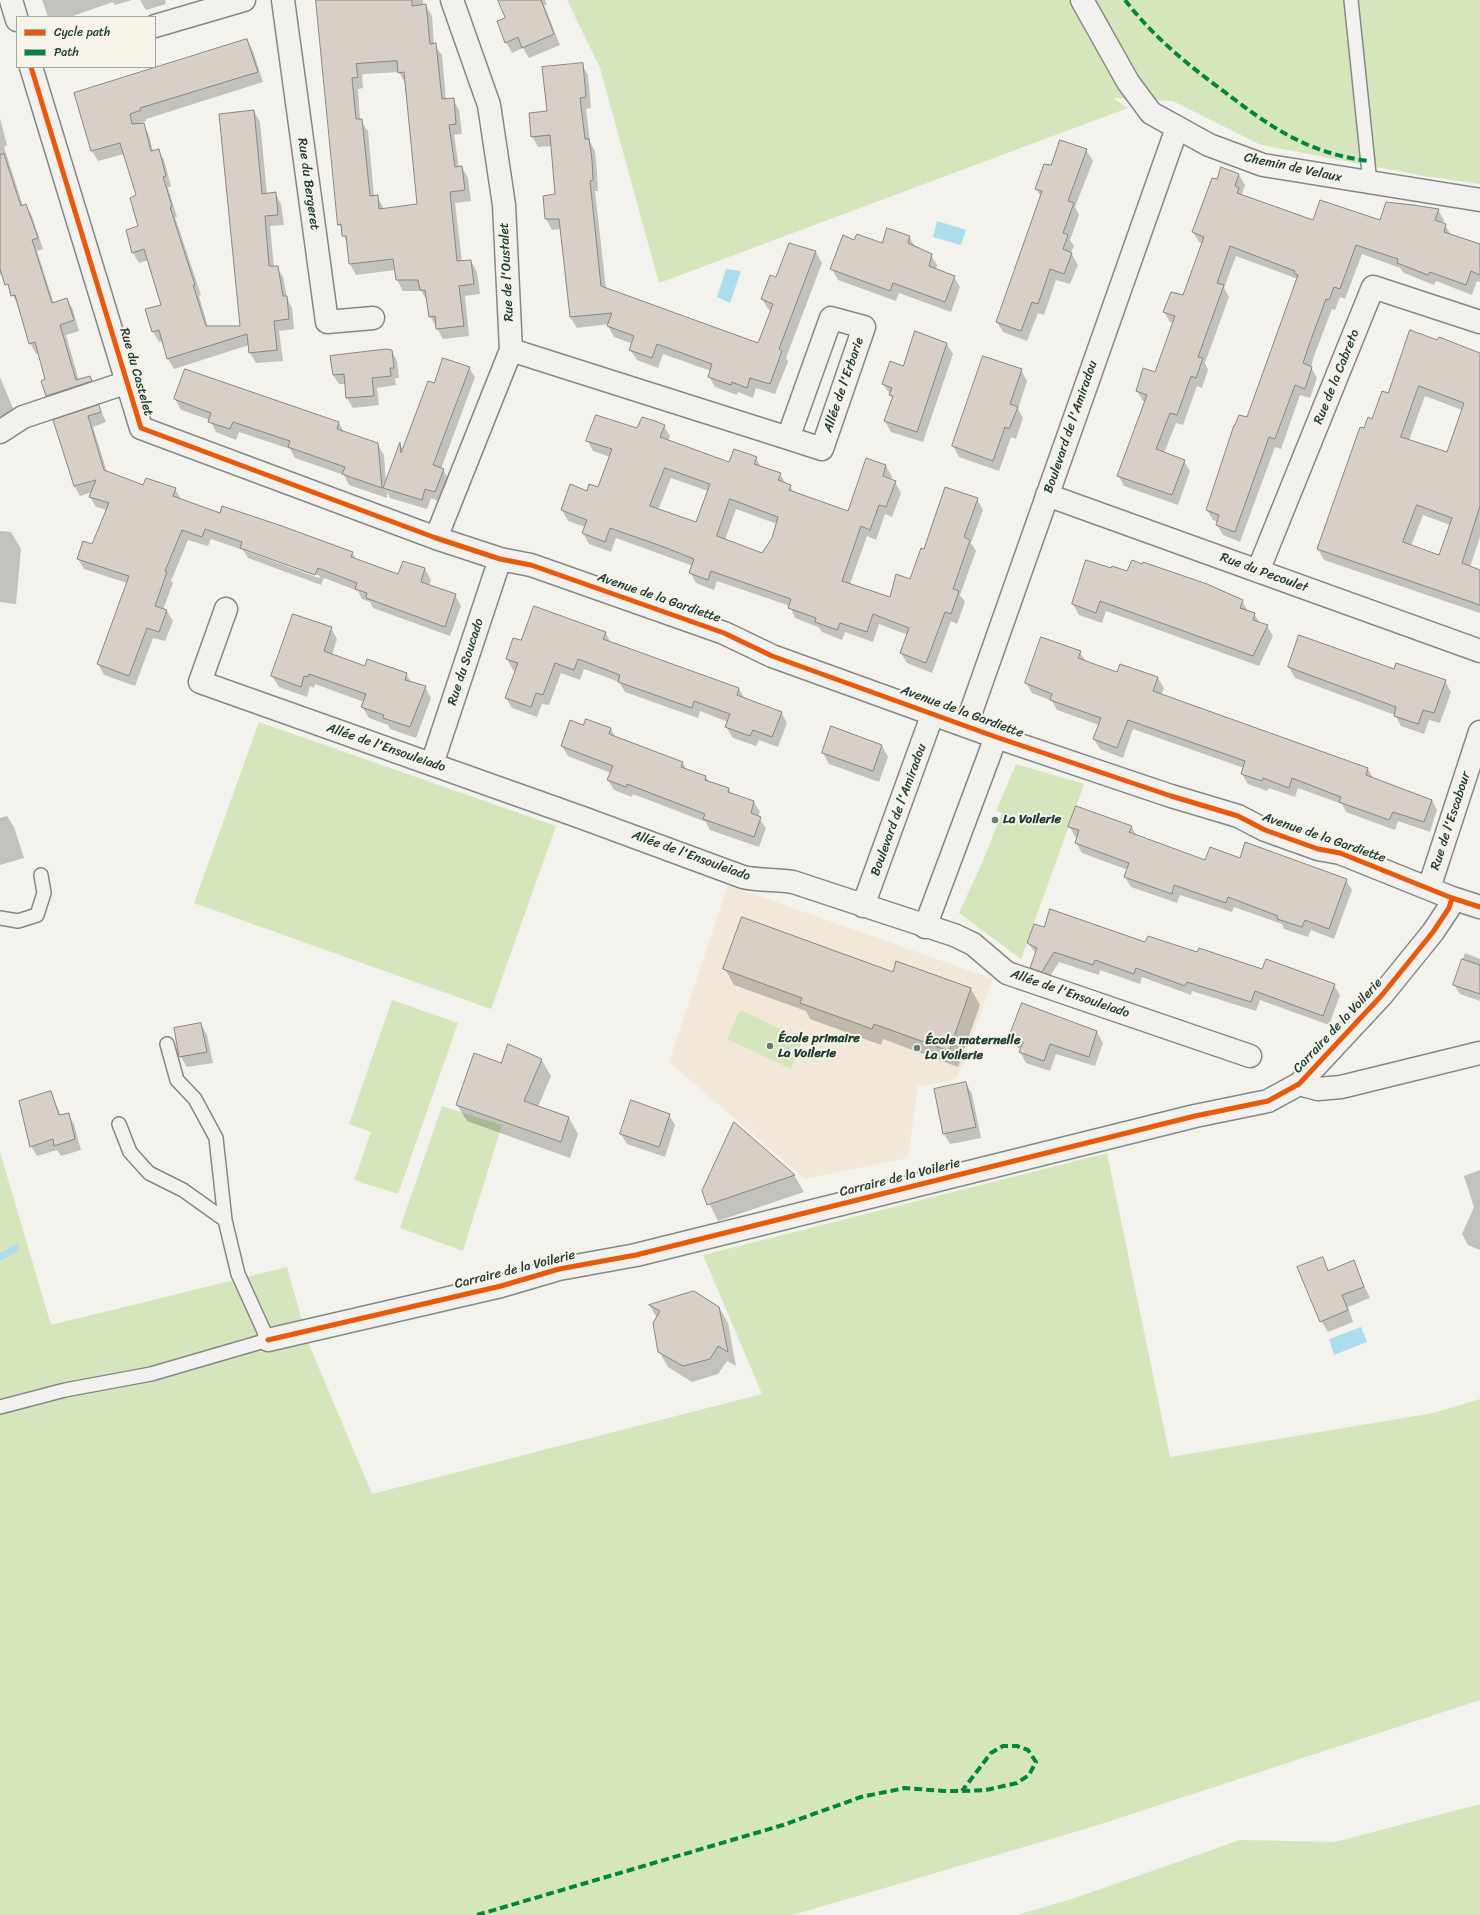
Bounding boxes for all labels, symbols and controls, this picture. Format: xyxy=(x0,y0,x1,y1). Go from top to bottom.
legend xyxy=(16,16,156,68)
text: Cycle path xyxy=(54,21,110,43)
text: Path xyxy=(54,41,79,63)
street label: Rue du Bergeret xyxy=(294,137,322,231)
street label: Chemin de Velaux xyxy=(1243,150,1343,186)
street label: Rue de l'Oustalet xyxy=(497,222,517,322)
street label: Rue du Castelet xyxy=(116,326,156,418)
street label: Rue de la Cabreto xyxy=(1311,327,1363,427)
street label: Allée de l'Erbarie xyxy=(820,335,868,435)
street label: Boulevard de l'Amiradou xyxy=(1041,358,1101,496)
street label: Rue du Pecoulet xyxy=(1218,550,1310,596)
street label: Avenue de la Gardiette xyxy=(595,570,723,626)
street label: Rue du Soucado xyxy=(445,617,487,707)
street label: Avenue de la Gardiette xyxy=(898,683,1026,741)
street label: Allée de l'Ensouleiado xyxy=(325,720,447,776)
street label: Boulevard de l'Amiradou xyxy=(868,742,930,878)
street label: Rue de l'Escabour xyxy=(1428,770,1474,872)
street label: Avenue de la Gardiette xyxy=(1260,810,1388,866)
place label: La Voilerie xyxy=(1003,812,1061,828)
marker: La Voilerie xyxy=(990,815,1000,825)
street label: Allée de l'Ensouleiado xyxy=(630,827,752,885)
street label: Allée de l'Ensouleiado xyxy=(1009,966,1131,1022)
street label: Carraire de la Voilerie xyxy=(1290,975,1386,1077)
place label: École primaire La Voilerie xyxy=(778,1031,860,1062)
place label: École maternelle La Voilerie xyxy=(925,1033,1021,1064)
marker: École primaire La Voilerie xyxy=(765,1041,775,1051)
marker: École maternelle La Voilerie xyxy=(912,1043,922,1053)
street label: Carraire de la Voilerie xyxy=(838,1155,962,1201)
street label: Carraire de la Voilerie xyxy=(453,1247,577,1293)

